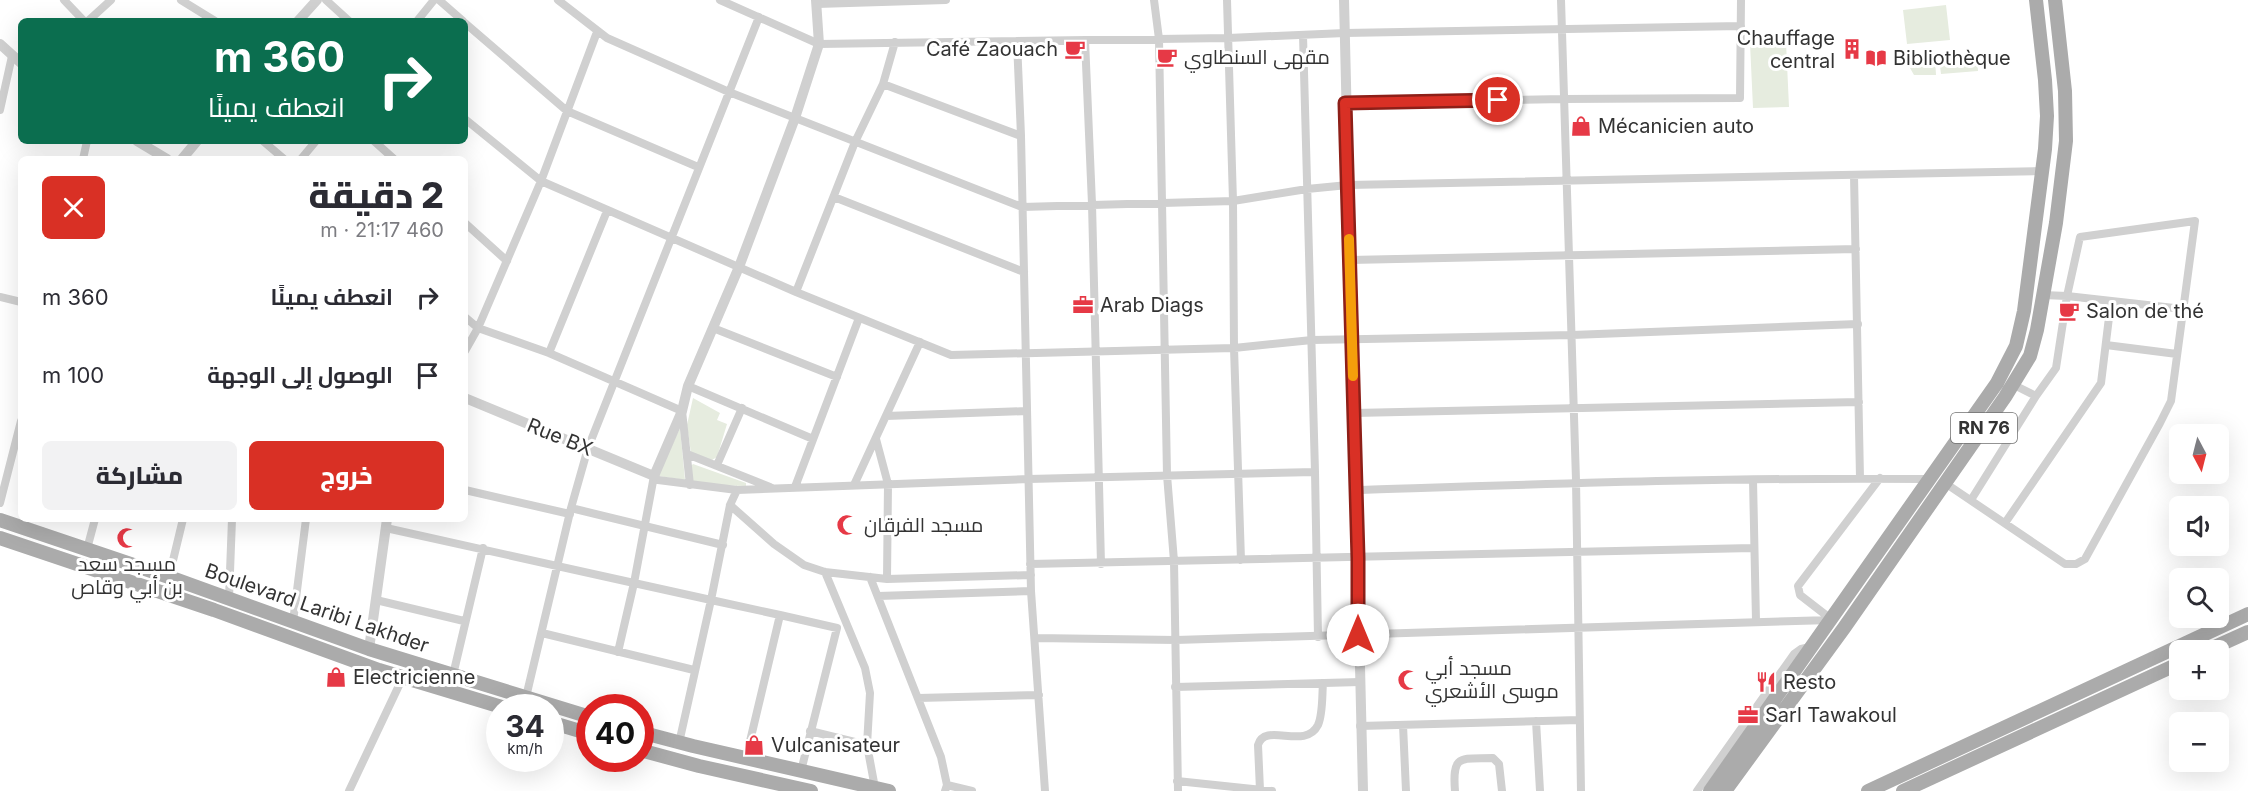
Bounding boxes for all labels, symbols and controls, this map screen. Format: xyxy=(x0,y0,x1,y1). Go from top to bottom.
place label: Chauffage central xyxy=(1737,26,1835,73)
text: 360 m xyxy=(214,31,345,82)
place label: Café Zaouach xyxy=(926,37,1058,61)
cafe icon: Café Zaouach xyxy=(1063,37,1087,61)
building icon: Chauffage central xyxy=(1840,37,1864,61)
icon: right xyxy=(366,42,444,120)
cafe icon: مقهى السنطاوي xyxy=(1155,45,1179,69)
place label: مقهى السنطاوي xyxy=(1184,45,1330,73)
library icon: Bibliothèque xyxy=(1864,46,1888,70)
place label: Bibliothèque xyxy=(1893,46,2011,70)
pin xyxy=(1472,74,1523,125)
icon: arrive xyxy=(1481,83,1514,116)
text: انعطف يمينًا xyxy=(208,91,345,124)
shop icon: Mécanicien auto xyxy=(1569,114,1593,138)
place label: Mécanicien auto xyxy=(1598,114,1754,138)
text: 2 دقيقة xyxy=(309,173,444,217)
button: close xyxy=(42,176,105,239)
text: 460 m · 21:17 xyxy=(320,218,444,242)
icon: right xyxy=(411,281,444,314)
text: 360 m xyxy=(42,284,109,310)
text: انعطف يمينًا xyxy=(271,284,393,310)
office icon: Arab Diags xyxy=(1071,293,1095,317)
place label: Arab Diags xyxy=(1100,293,1204,317)
cafe icon: Salon de thé xyxy=(2057,299,2081,323)
place label: Salon de thé xyxy=(2086,299,2204,323)
icon: arrive xyxy=(411,359,444,392)
text: 100 m xyxy=(42,362,104,388)
text: الوصول إلى الوجهة xyxy=(207,362,393,388)
street label: Rue BX xyxy=(524,413,597,461)
road number: RN 76 xyxy=(1951,413,2017,443)
north arrow xyxy=(2169,424,2229,484)
map controls xyxy=(2169,424,2229,772)
button: مشاركة xyxy=(42,441,237,510)
button: خروج xyxy=(249,441,444,510)
button: sound xyxy=(2169,496,2229,556)
mosque icon: مسجد الفرقان xyxy=(835,513,859,537)
place label: مسجد الفرقان xyxy=(864,513,983,538)
mosque icon: مسجد سعد بن أبي وقاص xyxy=(115,526,139,550)
place label: مسجد سعد بن أبي وقاص xyxy=(71,552,183,603)
street label: Boulevard Laribi Lakhder xyxy=(202,558,433,658)
button: search xyxy=(2169,568,2229,628)
position arrow xyxy=(1326,603,1390,667)
button: + xyxy=(2169,640,2229,700)
place label: مسجد أبي موسى الأشعري xyxy=(1425,656,1559,707)
shop icon: Electricienne xyxy=(324,665,348,689)
place label: Electricienne xyxy=(353,665,475,689)
mosque icon: مسجد أبي موسى الأشعري xyxy=(1396,668,1420,692)
restaurant icon: Resto xyxy=(1754,670,1778,694)
place label: Resto xyxy=(1783,670,1836,694)
speed limit sign: 40 xyxy=(576,694,654,772)
office icon: Sarl Tawakoul xyxy=(1736,703,1760,727)
place label: Sarl Tawakoul xyxy=(1765,703,1897,727)
text: 34 xyxy=(505,708,545,744)
button: − xyxy=(2169,712,2229,772)
shop icon: Vulcanisateur xyxy=(742,733,766,757)
place label: Vulcanisateur xyxy=(771,733,901,757)
text: km/h xyxy=(507,739,543,758)

